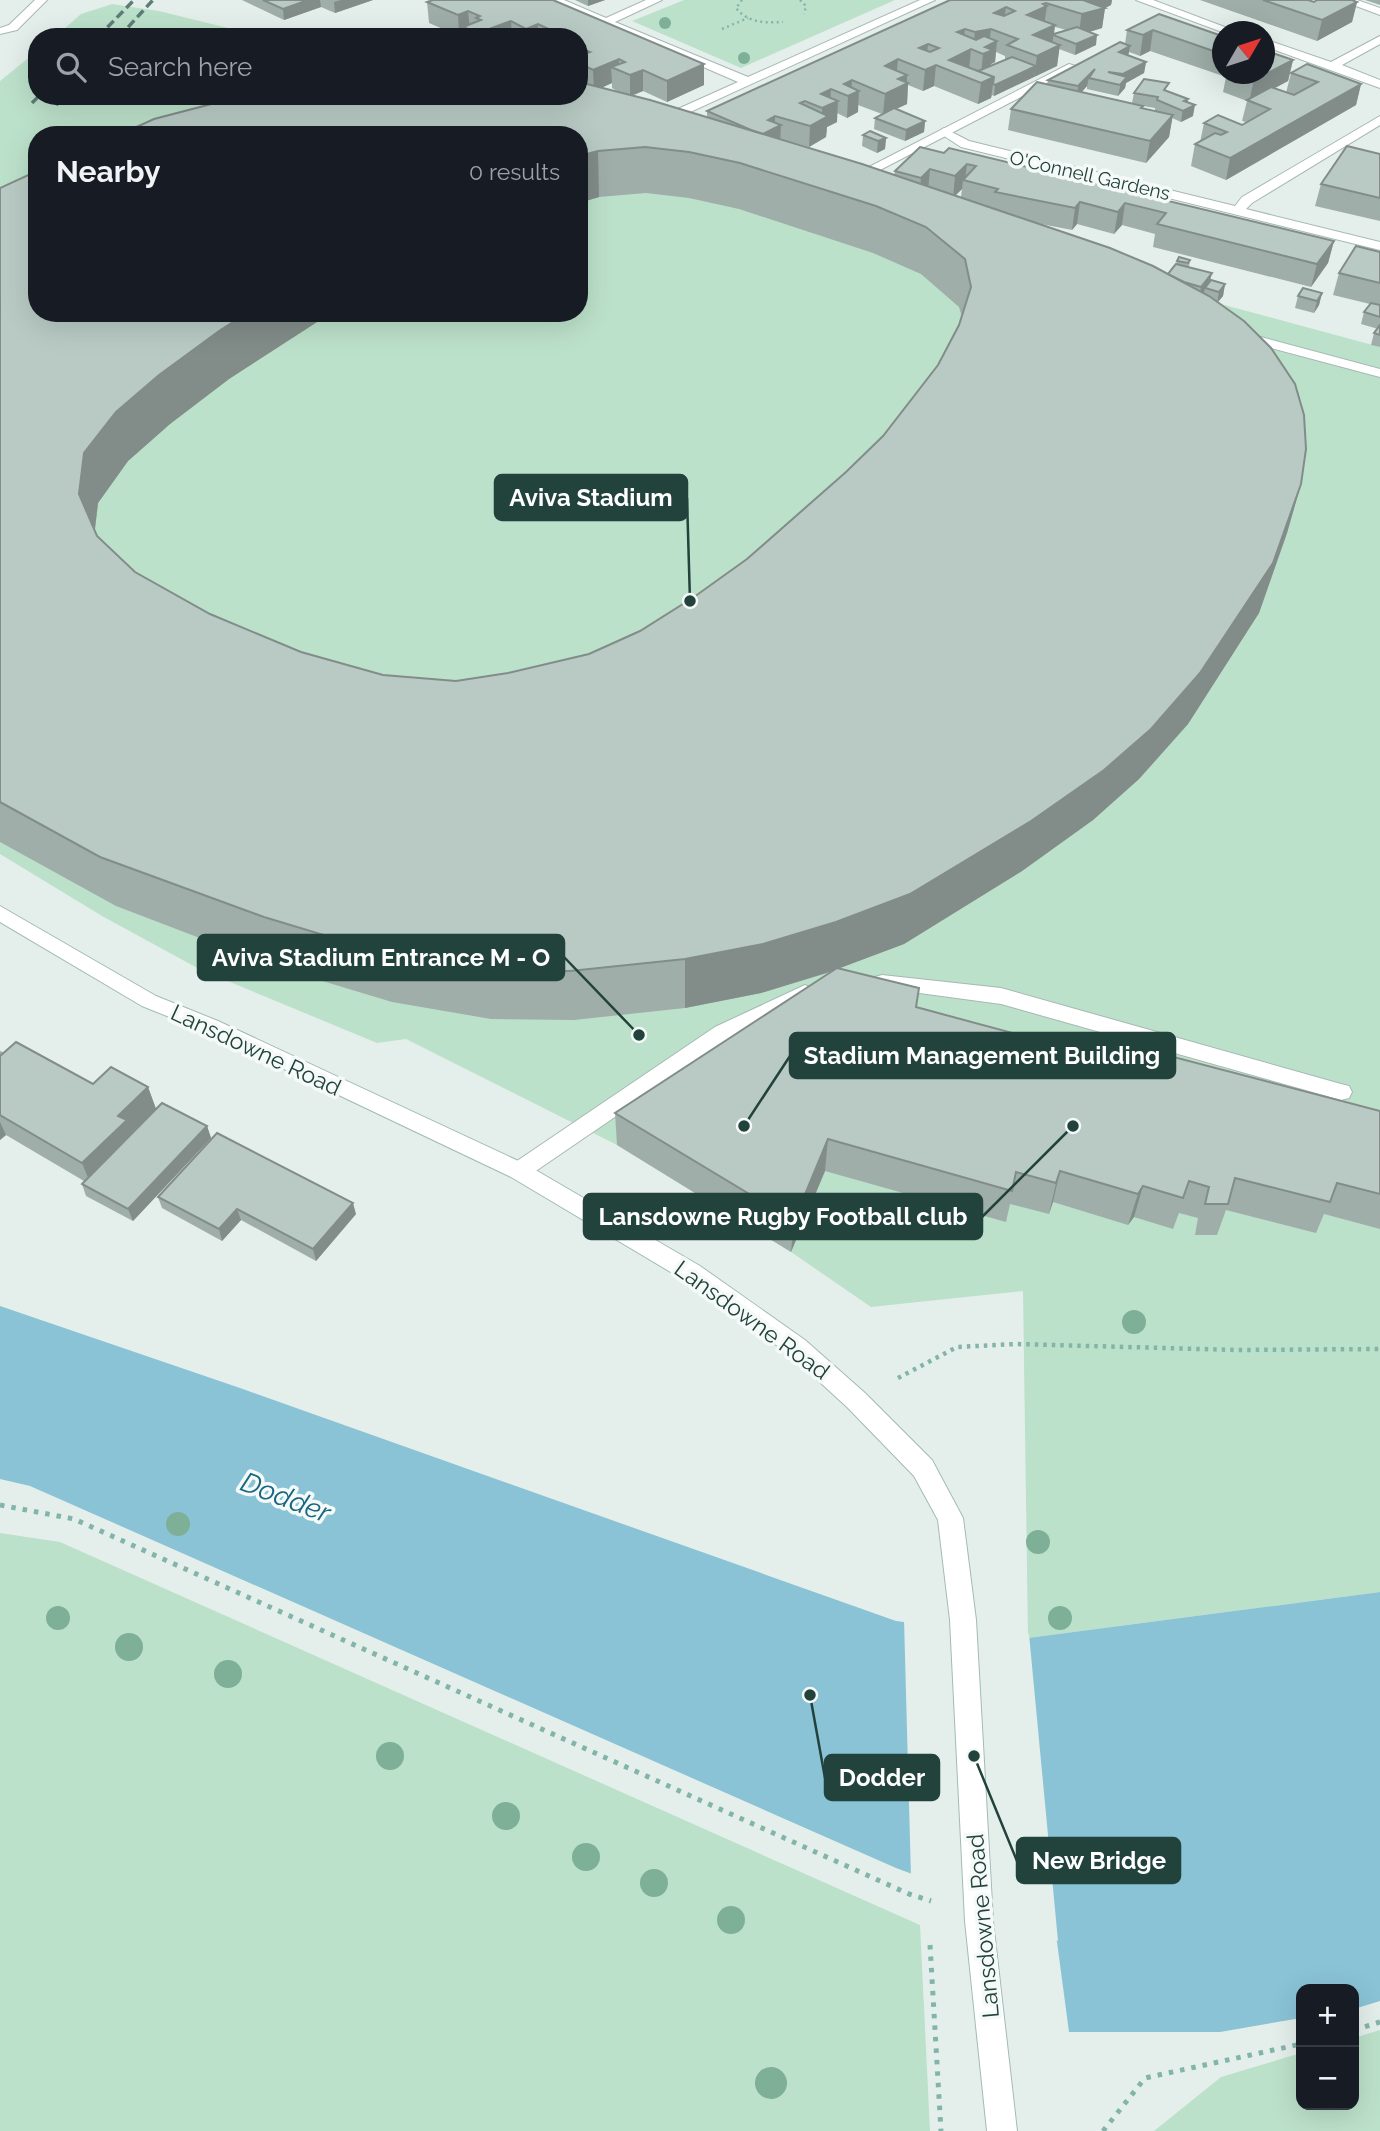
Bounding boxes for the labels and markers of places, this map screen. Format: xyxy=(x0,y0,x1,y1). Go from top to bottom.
callout: Aviva Stadium xyxy=(495,475,687,520)
callout: Aviva Stadium Entrance M - O xyxy=(198,935,564,980)
callout: Stadium Management Building xyxy=(790,1033,1175,1078)
callout: Lansdowne Rugby Football club xyxy=(584,1194,982,1239)
callout: Dodder xyxy=(825,1755,939,1800)
callout: New Bridge xyxy=(1017,1838,1180,1883)

